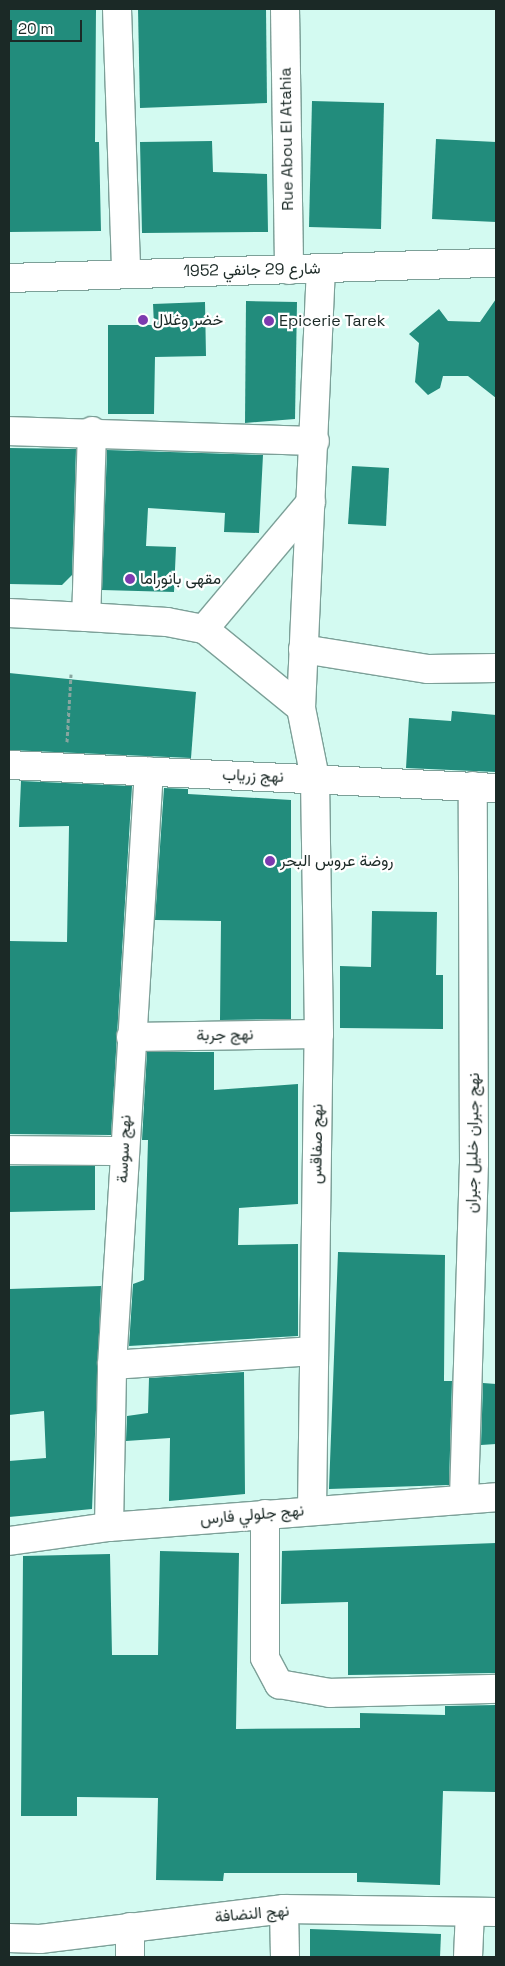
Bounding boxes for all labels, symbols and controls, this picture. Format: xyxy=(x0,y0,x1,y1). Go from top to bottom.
scale bar xyxy=(12,10,85,42)
text: 20 m xyxy=(18,19,53,38)
street label: Rue Abou El Atahia xyxy=(276,67,298,211)
street label: شارع 29 جانفي 1952 xyxy=(183,259,321,281)
place label: خضر وغلال xyxy=(153,310,223,330)
place label: Epicerie Tarek xyxy=(279,311,386,331)
marker: خضر وغلال xyxy=(137,314,149,326)
marker: Epicerie Tarek xyxy=(263,315,275,327)
place label: مقهى بانوراما xyxy=(140,569,221,589)
marker: مقهى بانوراما xyxy=(124,573,136,585)
street label: نهج زرياب xyxy=(222,765,284,787)
place label: روضة عروس البحر xyxy=(280,851,394,871)
marker: روضة عروس البحر xyxy=(264,855,276,867)
street label: نهج جربة xyxy=(196,1025,254,1045)
street label: نهج جبران خليل جبران xyxy=(462,1073,484,1213)
street label: نهج صفاقس xyxy=(307,1104,327,1184)
street label: نهج سوسة xyxy=(113,1114,135,1184)
street label: نهج جلولي فارس xyxy=(199,1501,305,1529)
street label: نهج النضافة xyxy=(214,1901,290,1927)

